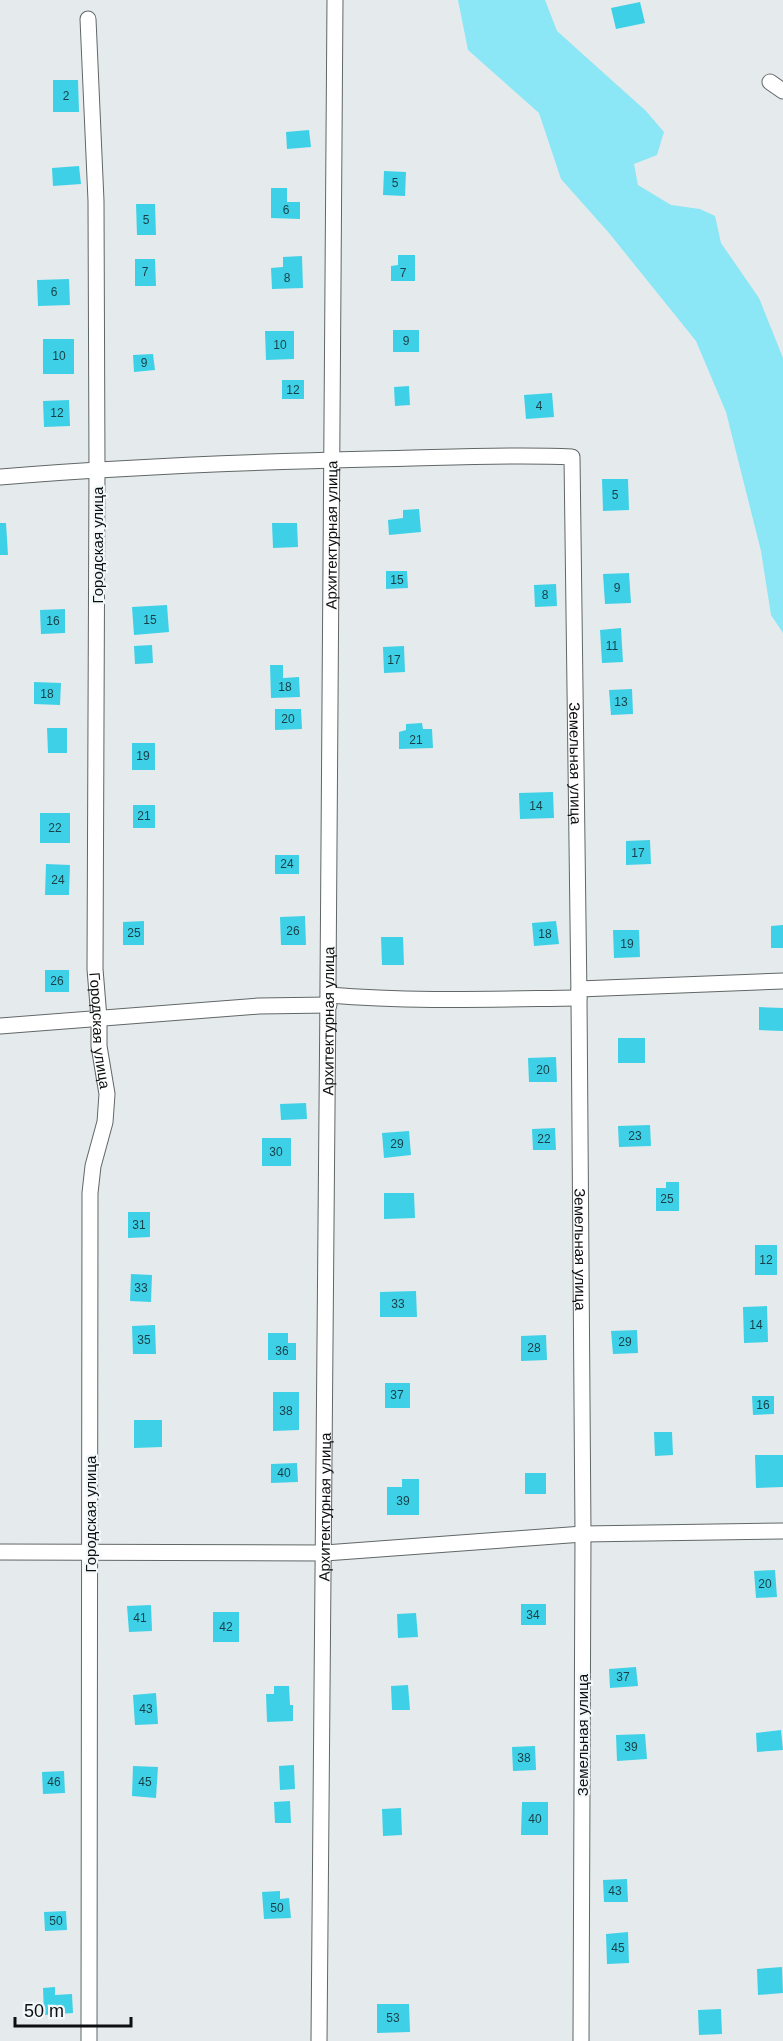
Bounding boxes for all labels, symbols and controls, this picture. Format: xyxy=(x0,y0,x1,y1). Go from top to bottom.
house number: 2 xyxy=(63,89,70,103)
house number: 5 xyxy=(392,176,399,190)
house number: 6 xyxy=(283,203,290,217)
house number: 5 xyxy=(143,213,150,227)
house number: 7 xyxy=(142,265,149,279)
house number: 7 xyxy=(400,266,407,280)
house number: 8 xyxy=(284,271,291,285)
house number: 6 xyxy=(51,285,58,299)
house number: 9 xyxy=(403,334,410,348)
house number: 10 xyxy=(273,338,287,352)
house number: 10 xyxy=(52,349,66,363)
house number: 9 xyxy=(141,356,148,370)
house number: 12 xyxy=(286,383,300,397)
house number: 4 xyxy=(536,399,543,413)
house number: 12 xyxy=(50,406,64,420)
street label: Архитектурная улица xyxy=(322,460,340,610)
street label: Городская улица xyxy=(89,486,106,603)
house number: 5 xyxy=(612,488,619,502)
house number: 15 xyxy=(390,573,404,587)
house number: 9 xyxy=(614,581,621,595)
house number: 8 xyxy=(542,588,549,602)
house number: 15 xyxy=(143,613,157,627)
house number: 16 xyxy=(46,614,60,628)
house number: 11 xyxy=(606,639,619,653)
house number: 17 xyxy=(387,653,401,667)
house number: 18 xyxy=(278,680,292,694)
house number: 18 xyxy=(40,687,54,701)
house number: 13 xyxy=(614,695,628,709)
street label: Земельная улица xyxy=(567,702,585,825)
house number: 20 xyxy=(281,712,295,726)
house number: 21 xyxy=(409,733,423,747)
house number: 19 xyxy=(136,749,150,763)
house number: 14 xyxy=(529,799,543,813)
house number: 21 xyxy=(137,809,151,823)
house number: 22 xyxy=(48,821,62,835)
house number: 17 xyxy=(631,846,645,860)
house number: 24 xyxy=(280,857,294,871)
house number: 24 xyxy=(51,873,65,887)
house number: 26 xyxy=(286,924,300,938)
house number: 25 xyxy=(127,926,141,940)
house number: 18 xyxy=(538,927,552,941)
house number: 19 xyxy=(620,937,634,951)
street label: Архитектурная улица xyxy=(319,946,337,1096)
street label: Городская улица xyxy=(87,972,115,1091)
house number: 26 xyxy=(50,974,64,988)
house number: 20 xyxy=(536,1063,550,1077)
house number: 23 xyxy=(628,1129,642,1143)
house number: 22 xyxy=(537,1132,551,1146)
house number: 29 xyxy=(390,1137,404,1151)
house number: 30 xyxy=(269,1145,283,1159)
street label: Земельная улица xyxy=(572,1188,590,1311)
house number: 25 xyxy=(660,1192,674,1206)
house number: 31 xyxy=(132,1218,146,1232)
house number: 12 xyxy=(759,1253,773,1267)
house number: 33 xyxy=(134,1281,148,1295)
house number: 33 xyxy=(391,1297,405,1311)
house number: 14 xyxy=(749,1318,763,1332)
house number: 35 xyxy=(137,1333,151,1347)
house number: 29 xyxy=(618,1335,632,1349)
house number: 28 xyxy=(527,1341,541,1355)
house number: 36 xyxy=(275,1344,289,1358)
house number: 37 xyxy=(390,1388,404,1402)
house number: 16 xyxy=(756,1398,770,1412)
house number: 38 xyxy=(279,1404,293,1418)
street label: Архитектурная улица xyxy=(315,1432,333,1582)
street label: Городская улица xyxy=(82,1455,99,1572)
house number: 40 xyxy=(277,1466,291,1480)
house number: 39 xyxy=(396,1494,410,1508)
house number: 20 xyxy=(758,1577,772,1591)
house number: 34 xyxy=(526,1608,540,1622)
house number: 41 xyxy=(133,1611,147,1625)
house number: 42 xyxy=(219,1620,233,1634)
house number: 37 xyxy=(616,1670,630,1684)
street label: Земельная улица xyxy=(574,1673,591,1796)
house number: 43 xyxy=(139,1702,153,1716)
house number: 39 xyxy=(624,1740,638,1754)
house number: 38 xyxy=(517,1751,531,1765)
house number: 46 xyxy=(47,1775,61,1789)
house number: 45 xyxy=(138,1775,152,1789)
house number: 40 xyxy=(528,1812,542,1826)
house number: 43 xyxy=(608,1884,622,1898)
house number: 50 xyxy=(270,1901,284,1915)
house number: 50 xyxy=(49,1914,63,1928)
house number: 45 xyxy=(611,1941,625,1955)
scale bar xyxy=(15,1990,130,2028)
text: 50 m xyxy=(24,2001,64,2021)
house number: 53 xyxy=(386,2011,400,2025)

